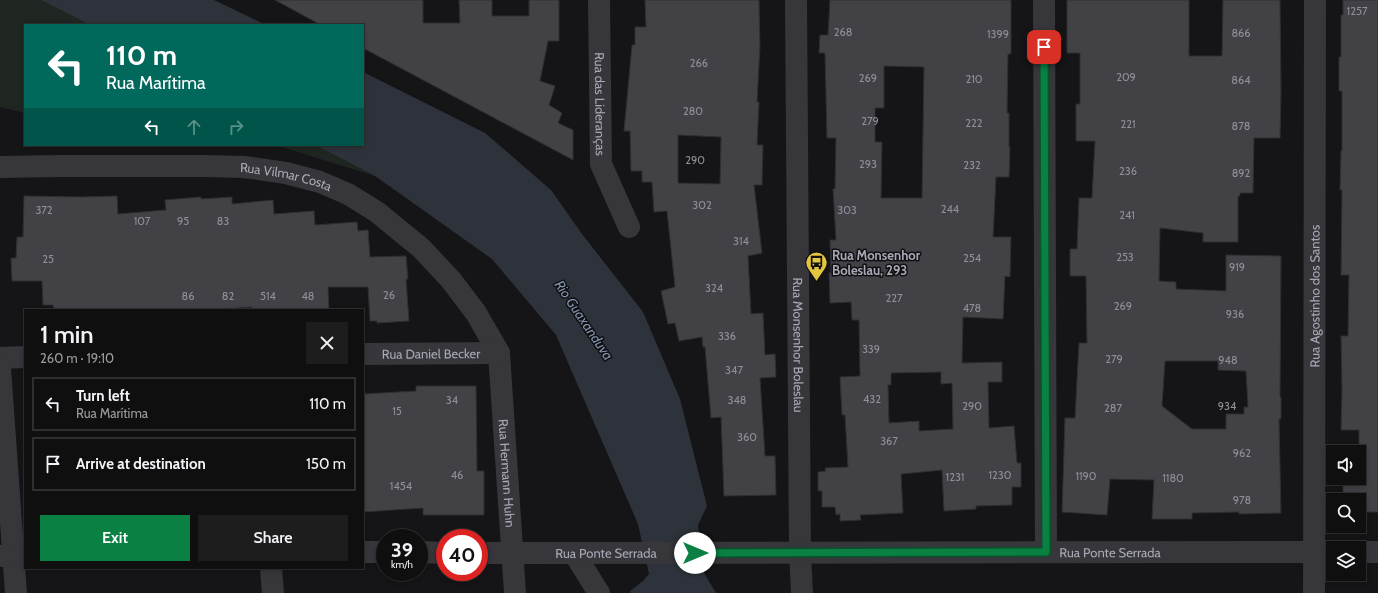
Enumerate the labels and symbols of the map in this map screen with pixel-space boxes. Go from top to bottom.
house number: 1257 [1347,4,1368,18]
house number: 268 [834,25,852,39]
house number: 866 [1231,26,1251,40]
house number: 1399 [987,27,1009,41]
pin [1027,30,1061,64]
street label: Rua das Lideranças [592,52,609,157]
house number: 266 [690,56,708,70]
house number: 209 [1116,70,1136,84]
house number: 269 [859,71,877,85]
house number: 210 [965,72,983,86]
house number: 864 [1231,73,1251,87]
house number: 280 [683,104,703,118]
house number: 279 [861,114,879,128]
house number: 222 [965,116,983,130]
house number: 221 [1120,117,1136,131]
house number: 878 [1232,119,1250,133]
house number: 290 [685,153,705,167]
house number: 293 [859,157,877,171]
house number: 232 [963,158,981,172]
street label: Rua Vilmar Costa [240,159,335,194]
house number: 236 [1119,164,1137,178]
house number: 892 [1232,166,1251,180]
house number: 302 [692,198,712,212]
house number: 244 [941,202,960,216]
house number: 372 [35,203,53,217]
house number: 303 [837,203,857,217]
house number: 241 [1119,208,1135,222]
house number: 107 [134,214,151,228]
house number: 95 [177,214,189,228]
house number: 83 [217,214,229,228]
street label: Rua Agostinho dos Santos [1306,224,1323,367]
house number: 314 [733,234,750,248]
place label: Rua Monsenhor Boleslau, 293 [832,247,921,278]
bus stop icon: Rua Monsenhor Boleslau, 293 [803,249,829,282]
house number: 253 [1116,250,1134,264]
house number: 254 [963,251,982,265]
house number: 25 [42,252,54,266]
house number: 919 [1229,260,1245,274]
water label: Rio Guaxanduva [551,277,617,363]
street label: Rua Monsenhor Boleslau [790,277,807,413]
house number: 324 [705,281,724,295]
house number: 26 [383,288,395,302]
house number: 86 [182,289,194,303]
house number: 82 [222,289,234,303]
house number: 514 [260,289,277,303]
house number: 48 [301,289,315,303]
house number: 227 [885,291,903,305]
house number: 269 [1114,299,1132,313]
house number: 478 [963,301,981,315]
house number: 936 [1226,307,1244,321]
house number: 336 [718,329,736,343]
house number: 339 [862,342,880,356]
street label: Rua Daniel Becker [382,345,481,362]
house number: 279 [1105,352,1123,366]
house number: 948 [1218,353,1238,367]
house number: 347 [725,363,743,377]
house number: 432 [863,392,881,406]
house number: 34 [446,393,459,407]
house number: 348 [728,393,746,407]
house number: 290 [962,399,982,413]
house number: 934 [1218,399,1237,413]
house number: 287 [1104,401,1122,415]
house number: 15 [392,404,402,418]
street label: Rua Hermann Huhn [495,418,519,528]
house number: 360 [737,430,757,444]
house number: 367 [880,434,898,448]
house number: 962 [1233,446,1251,460]
house number: 46 [451,468,463,482]
house number: 1230 [989,468,1012,482]
house number: 1190 [1075,469,1097,483]
house number: 1231 [946,470,964,484]
house number: 1180 [1162,471,1184,485]
house number: 1454 [390,479,413,493]
house number: 978 [1233,493,1251,507]
speed limit sign: 40 [436,529,488,581]
position arrow [674,532,716,574]
street label: Rua Ponte Serrada [1059,544,1161,560]
street label: Rua Ponte Serrada [555,545,657,561]

